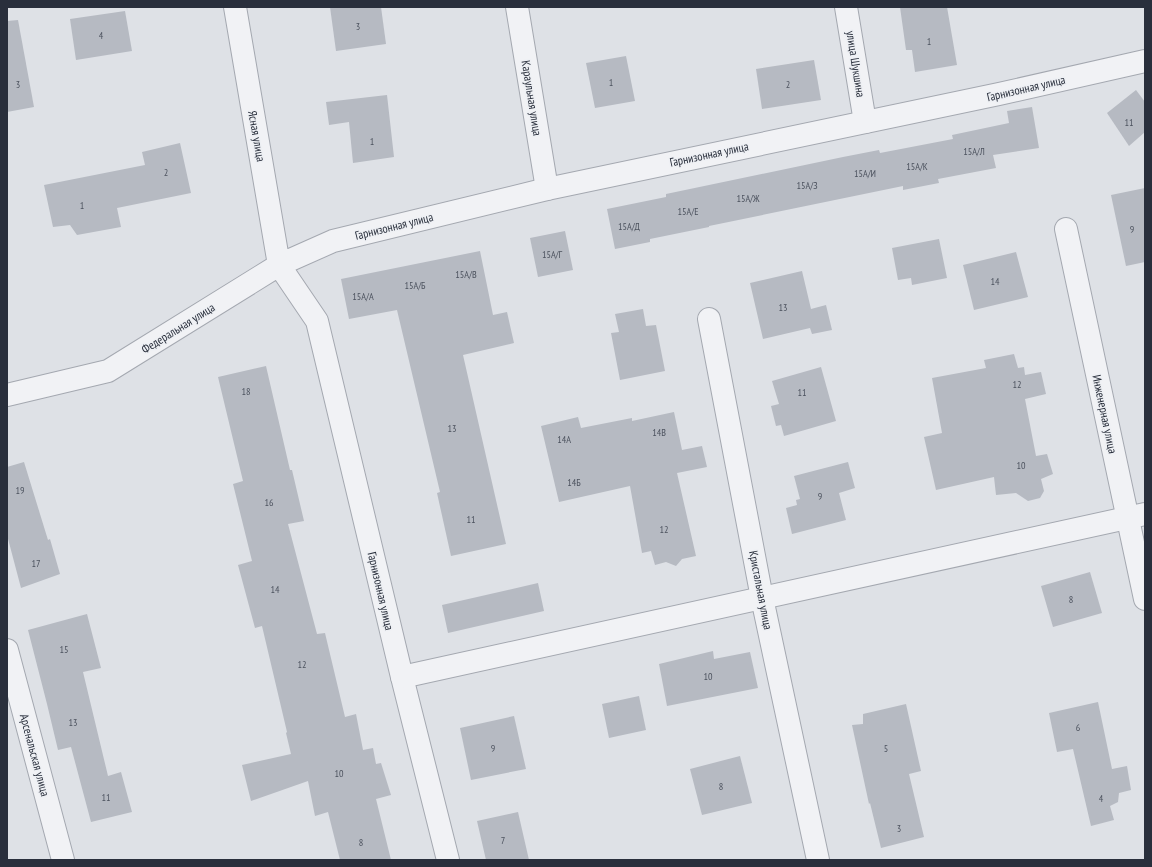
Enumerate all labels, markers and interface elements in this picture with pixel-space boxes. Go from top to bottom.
house number: 3 [356,20,360,33]
house number: 4 [99,29,104,42]
street label: улица Шукшина [843,30,869,99]
house number: 1 [927,35,931,48]
street label: Караульная улица [519,59,545,137]
street label: Гарнизонная улица [985,72,1067,104]
house number: 1 [609,76,613,89]
house number: 3 [16,78,20,91]
house number: 2 [786,78,790,91]
street label: Ясная улица [245,109,269,163]
house number: 11 [1125,116,1134,129]
house number: 1 [370,135,374,148]
street label: Гарнизонная улица [668,138,750,170]
house number: 15А/Л [963,145,985,158]
house number: 15А/К [906,160,928,173]
house number: 2 [164,166,168,179]
house number: 15А/И [854,167,876,180]
house number: 15А/З [796,179,818,192]
house number: 15А/Ж [736,192,760,205]
house number: 1 [80,199,84,212]
house number: 15А/Е [678,205,698,218]
street label: Гарнизонная улица [353,209,435,243]
house number: 15А/Д [618,220,641,233]
house number: 9 [1130,223,1134,236]
house number: 15А/Г [542,248,563,261]
house number: 15А/В [455,268,477,281]
house number: 14 [991,275,1000,288]
house number: 15А/Б [404,279,426,292]
house number: 15А/А [352,290,374,303]
street label: Федеральная улица [139,299,218,357]
house number: 13 [779,301,788,314]
street label: Инженерная улица [1089,373,1121,455]
house number: 12 [1013,378,1022,391]
house number: 18 [242,385,251,398]
house number: 11 [798,386,807,399]
house number: 13 [448,422,457,435]
house number: 14В [652,426,666,439]
house number: 14А [557,433,571,446]
house number: 10 [1017,459,1026,472]
house number: 14Б [567,476,581,489]
house number: 19 [16,484,25,497]
house number: 9 [818,490,822,503]
house number: 16 [265,496,274,509]
house number: 11 [467,513,476,526]
house number: 12 [660,523,669,536]
street label: Кристальная улица [746,549,776,631]
street label: Гарнизонная улица [365,550,397,632]
house number: 17 [32,557,41,570]
house number: 14 [271,583,280,596]
house number: 8 [1069,593,1073,606]
house number: 15 [60,643,69,656]
house number: 12 [298,658,307,671]
house number: 10 [704,670,713,683]
street label: Арсенальская улица [17,712,53,798]
house number: 13 [69,716,78,729]
house number: 6 [1076,721,1081,734]
house number: 9 [491,742,495,755]
house number: 5 [884,742,888,755]
house number: 10 [335,767,344,780]
house number: 8 [719,780,723,793]
house number: 11 [102,791,111,804]
house number: 4 [1099,792,1104,805]
house number: 3 [897,822,901,835]
house number: 7 [501,834,505,847]
house number: 8 [359,836,363,849]

